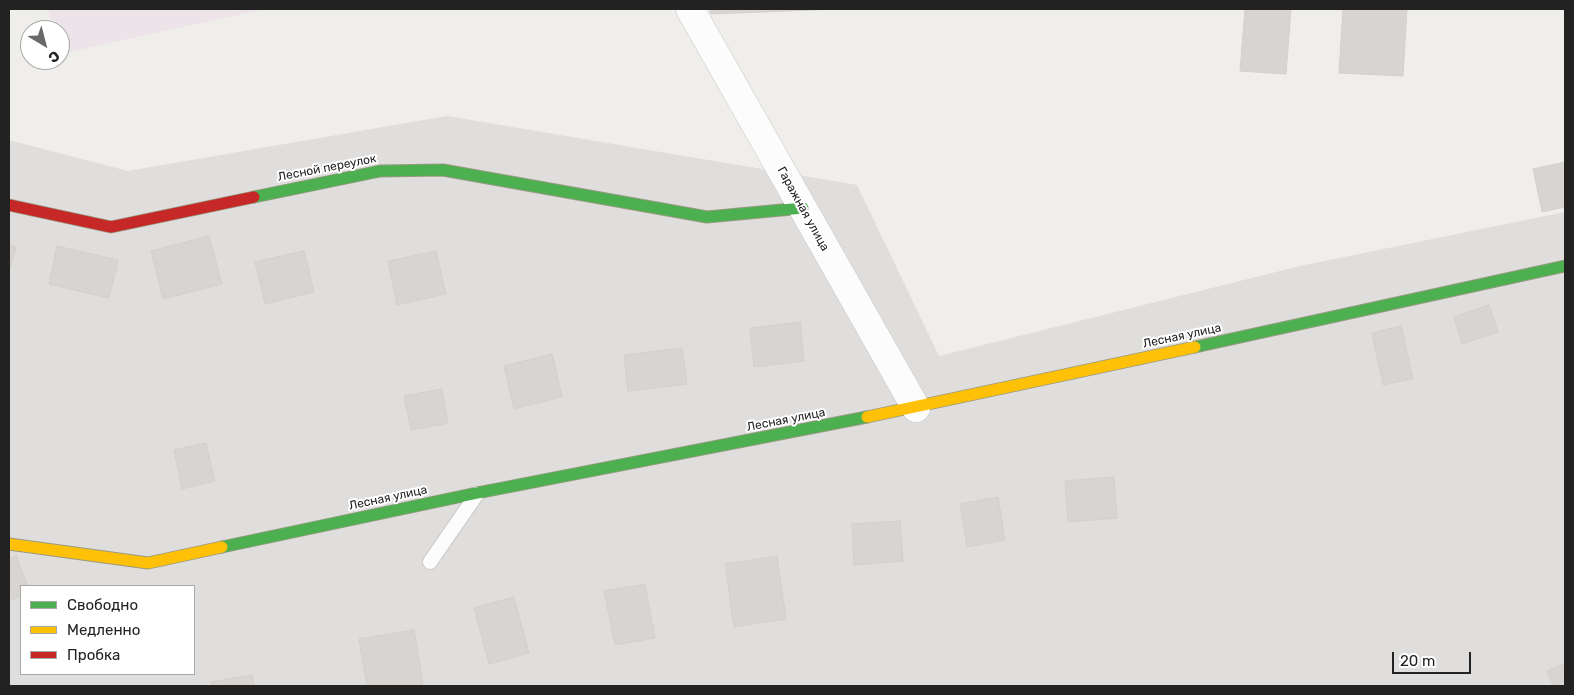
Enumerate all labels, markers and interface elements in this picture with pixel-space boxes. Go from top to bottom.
north arrow [20,20,70,70]
text: С [45,47,63,66]
street label: Лесной переулок [276,151,378,185]
street label: Гаражная улица [774,164,832,254]
street label: Лесная улица [1142,321,1222,351]
street label: Лесная улица [745,405,827,435]
street label: Лесная улица [348,483,428,513]
legend [20,585,195,675]
text: Свободно [67,596,138,614]
text: Медленно [67,621,140,639]
scale bar [1394,642,1473,674]
text: Пробка [67,646,120,664]
text: 20 m [1400,652,1435,670]

